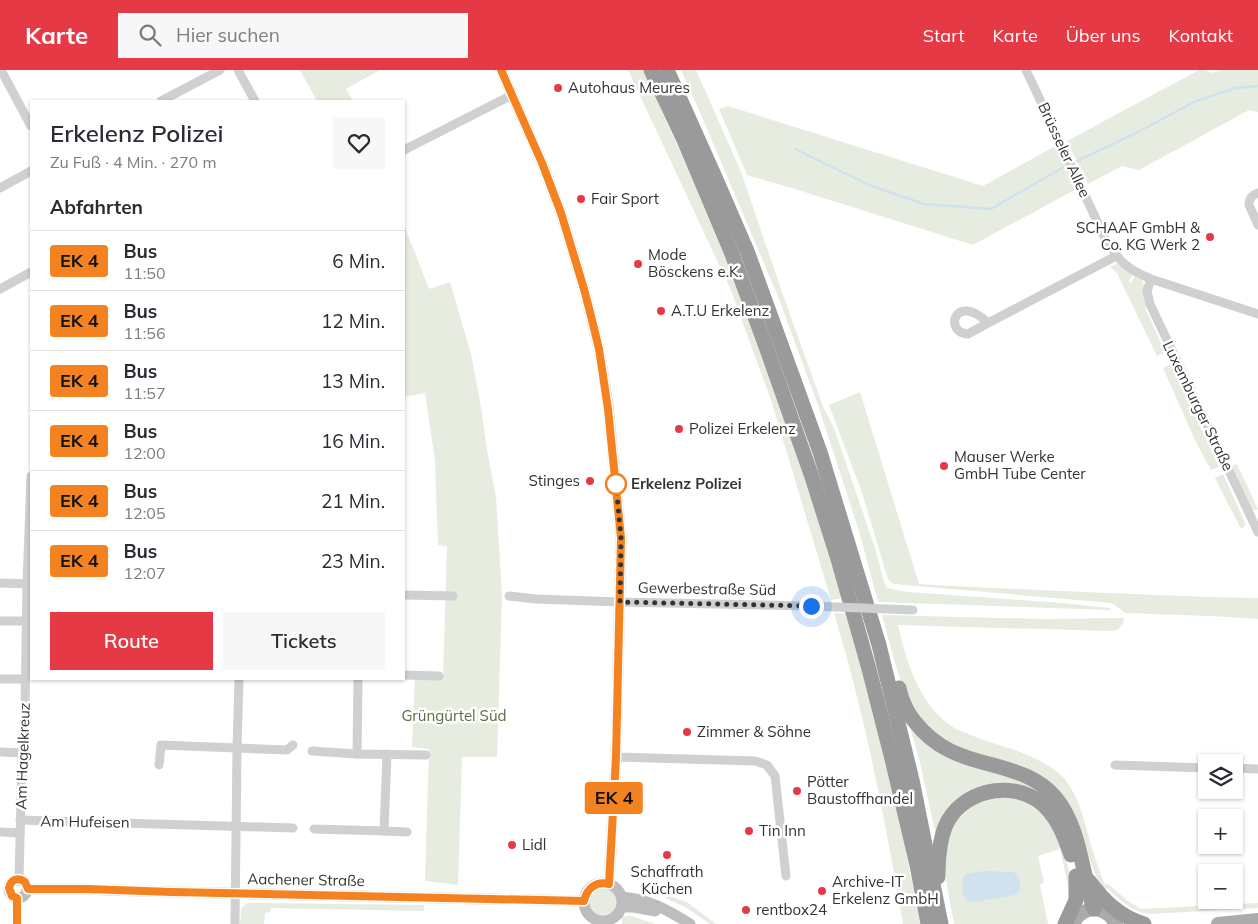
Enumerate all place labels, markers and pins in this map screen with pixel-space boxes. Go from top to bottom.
place label: Autohaus Meures [568,78,690,97]
marker: Autohaus Meures [552,82,564,94]
place label: Fair Sport [591,189,659,208]
marker: Fair Sport [575,193,587,205]
place label: SCHAAF GmbH & Co. KG Werk 2 [1076,218,1201,254]
marker: SCHAAF GmbH & Co. KG Werk 2 [1204,231,1216,243]
place label: Mode Bösckens e.K. [648,245,742,281]
marker: Mode Bösckens e.K. [632,258,644,270]
place label: A.T.U Erkelenz [671,301,769,320]
marker: A.T.U Erkelenz [655,305,667,317]
place label: Polizei Erkelenz [689,419,796,438]
marker: Polizei Erkelenz [673,423,685,435]
place label: Mauser Werke GmbH Tube Center [954,447,1086,483]
marker: Mauser Werke GmbH Tube Center [938,460,950,472]
place label: Stinges [528,471,580,490]
marker: Erkelenz Polizei [605,473,627,495]
place label: Erkelenz Polizei [631,474,742,493]
marker: Stinges [584,475,596,487]
place label: Zimmer & Söhne [697,722,811,741]
marker: Zimmer & Söhne [681,726,693,738]
place label: Pötter Baustoffhandel [807,772,913,808]
marker: Pötter Baustoffhandel [791,785,803,797]
place label: Tin Inn [759,821,806,840]
marker: Tin Inn [743,825,755,837]
place label: Lidl [522,835,546,854]
marker: Lidl [506,839,518,851]
marker: Schaffrath Küchen [661,849,673,861]
place label: Schaffrath Küchen [631,862,703,898]
place label: Archive-IT Erkelenz GmbH [832,872,939,908]
marker: Archive-IT Erkelenz GmbH [816,885,828,897]
place label: rentbox24 [756,900,827,919]
marker: rentbox24 [740,904,752,916]

